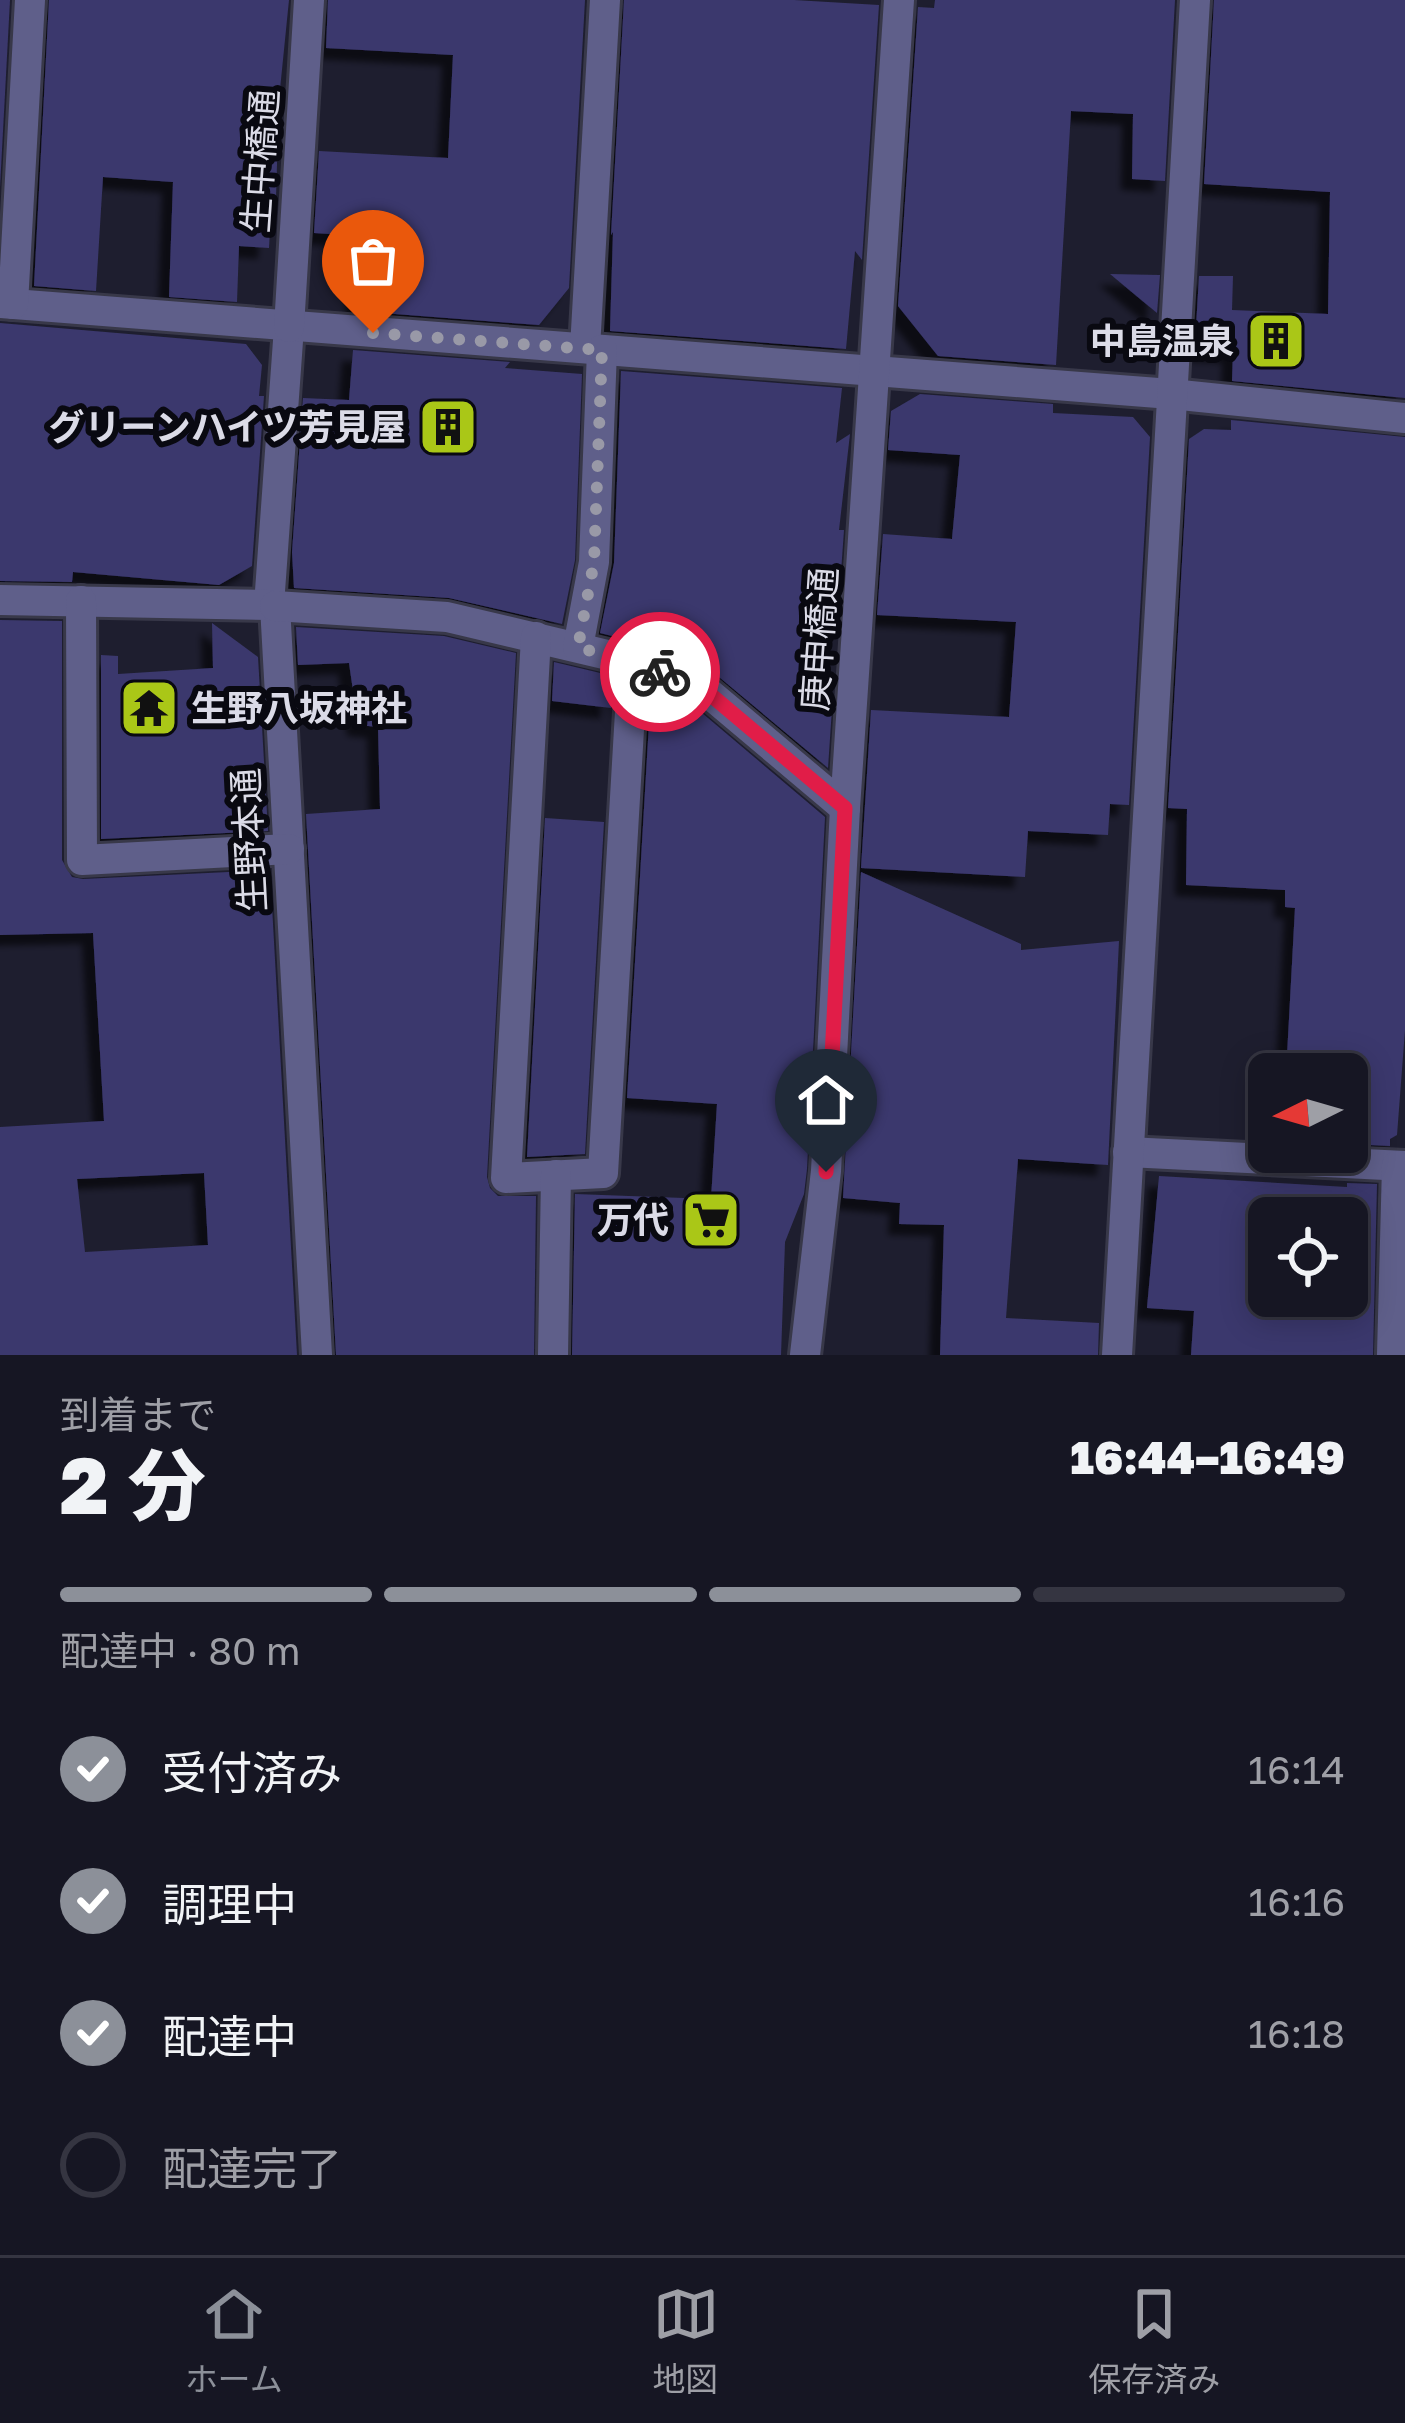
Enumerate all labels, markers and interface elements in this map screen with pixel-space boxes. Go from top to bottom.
street label: 生中橋通 [233,88,286,234]
pin [322,210,424,333]
icon: bag [340,228,406,294]
building icon: 中島温泉 [1245,310,1307,372]
place label: 中島温泉 [1090,319,1234,362]
building icon: グリーンハイツ芳見屋 [417,396,479,458]
place label: グリーンハイツ芳見屋 [49,405,406,448]
street label: 庚申橋通 [792,566,845,712]
courier [600,612,720,732]
icon: bike [627,639,693,705]
temple icon: 生野八坂神社 [118,677,180,739]
place label: 生野八坂神社 [191,686,407,729]
street label: 生野本通 [223,767,274,913]
pin [775,1049,877,1172]
north arrow [1248,1053,1368,1173]
map controls [1248,1053,1368,1317]
icon: home [793,1067,859,1133]
supermarket icon: 万代 [680,1189,742,1251]
button: locate [1248,1197,1368,1317]
place label: 万代 [597,1198,669,1241]
text: 到着まで [60,1391,216,1438]
text: 16:44–16:49 [1070,1430,1345,1484]
text: 2 分 [60,1438,206,1531]
text: 配達中 · 80 m [60,1627,300,1674]
icon: check [60,1736,126,1802]
text: 受付済み [162,1745,342,1799]
text: 16:14 [1248,1746,1345,1793]
icon: check [60,1868,126,1934]
text: 調理中 [162,1877,297,1931]
text: 16:16 [1248,1878,1345,1925]
icon: check [60,2000,126,2066]
text: 配達中 [162,2009,297,2063]
text: 16:18 [1248,2010,1345,2057]
text: 配達完了 [162,2141,342,2195]
tab: ホーム [185,2281,283,2401]
tab: 地図 [653,2281,719,2401]
tab: 保存済み [1088,2281,1220,2401]

